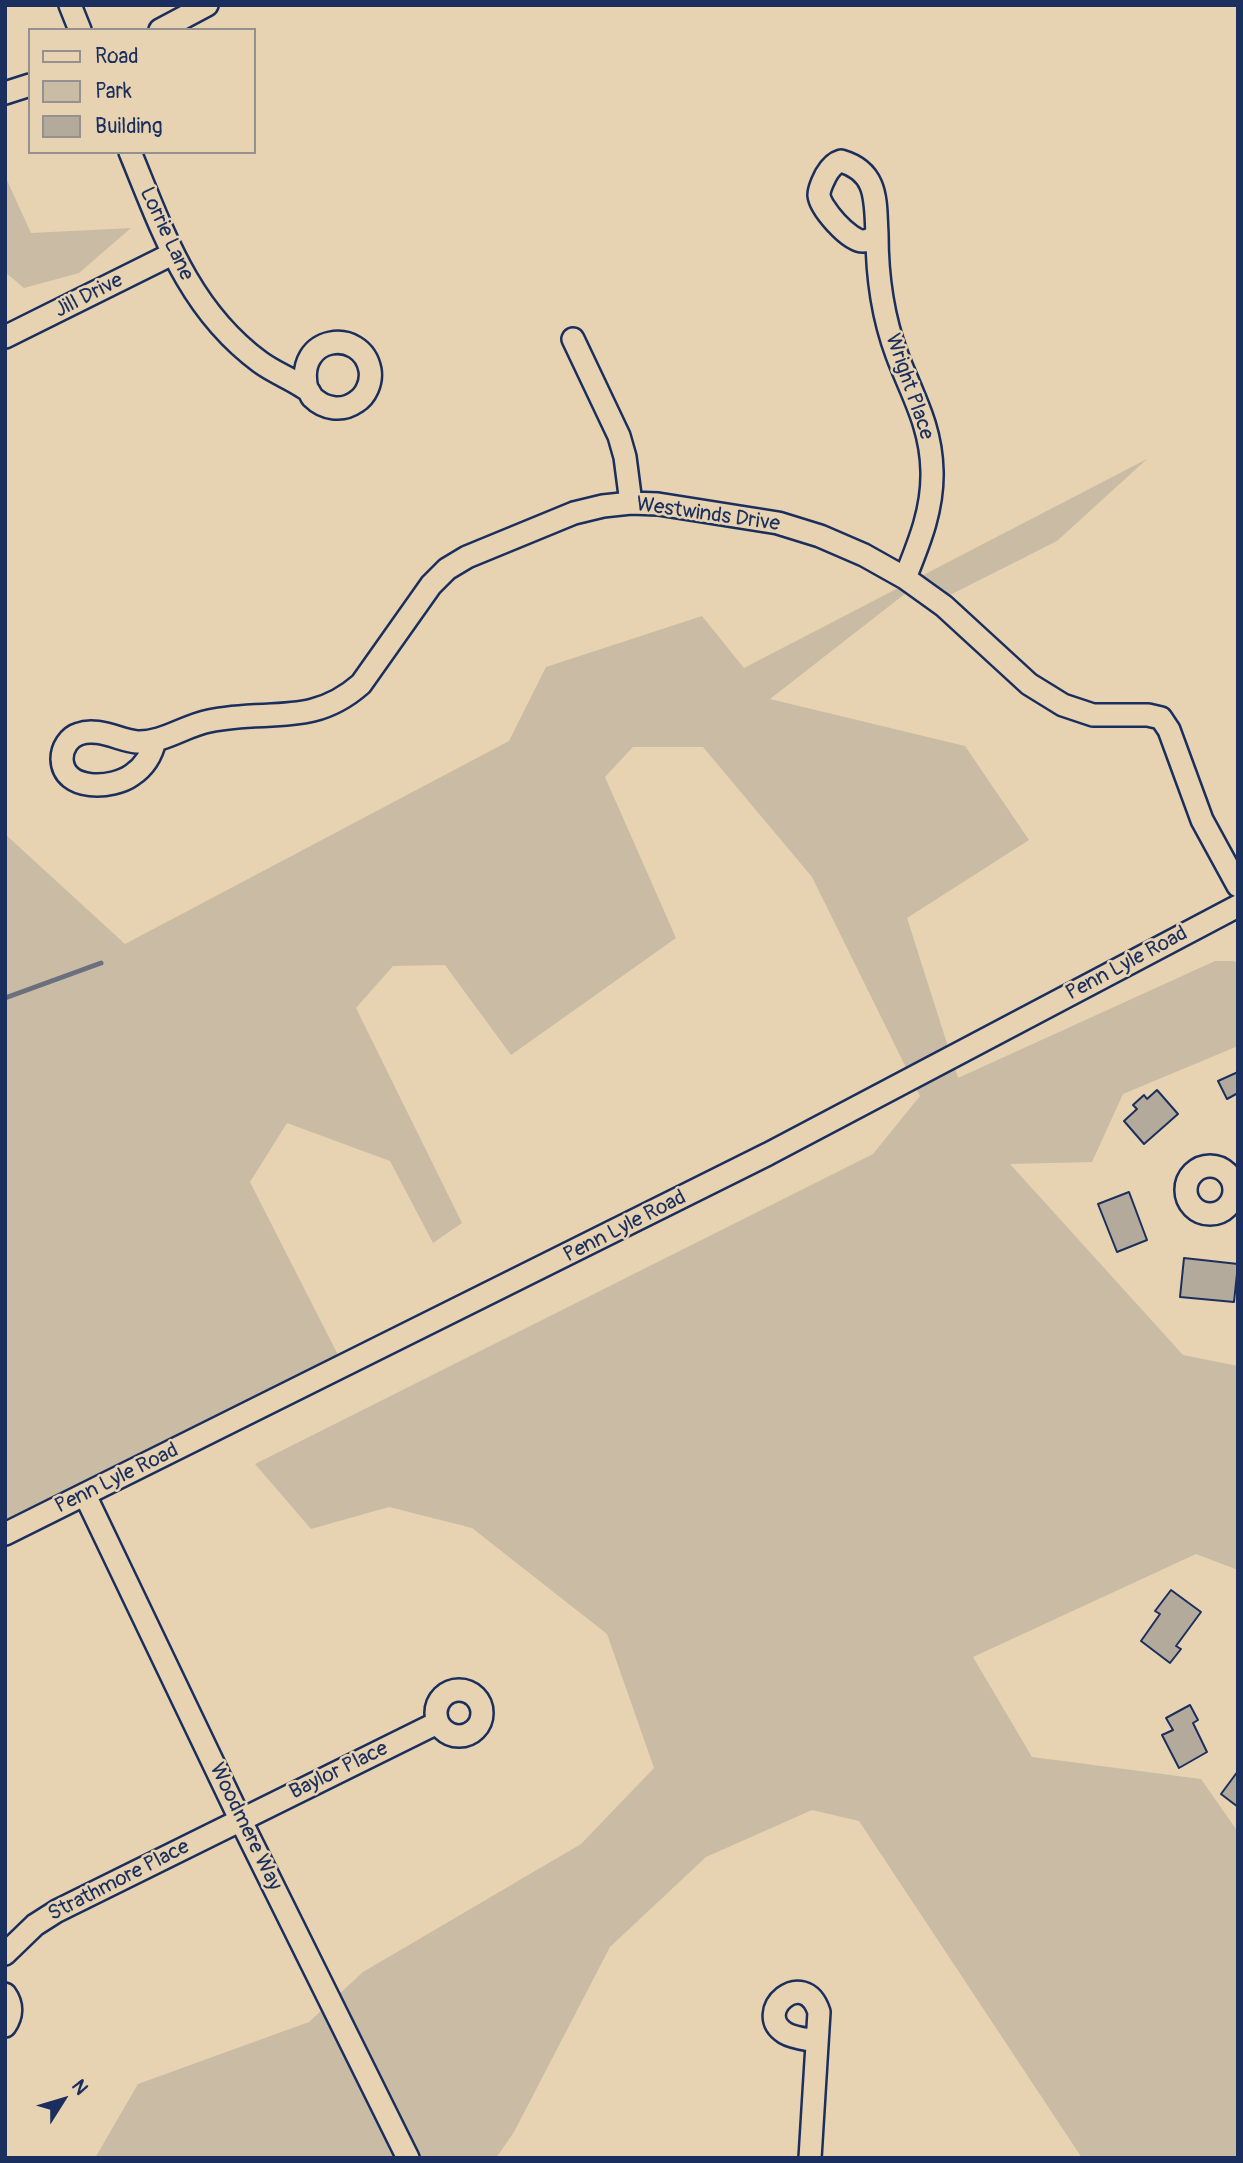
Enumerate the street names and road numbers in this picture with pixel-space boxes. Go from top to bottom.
street label: Lorrie Lane [133,183,199,285]
street label: Jill Drive [51,268,127,324]
street label: Wright Place [879,331,939,443]
street label: Westwinds Drive [635,492,781,538]
street label: Penn Lyle Road [1062,921,1192,1007]
street label: Penn Lyle Road [560,1185,690,1269]
street label: Penn Lyle Road [51,1438,183,1520]
street label: Baylor Place [286,1736,392,1806]
street label: Woodmere Way [203,1759,287,1895]
street label: Strathmore Place [44,1835,194,1927]

